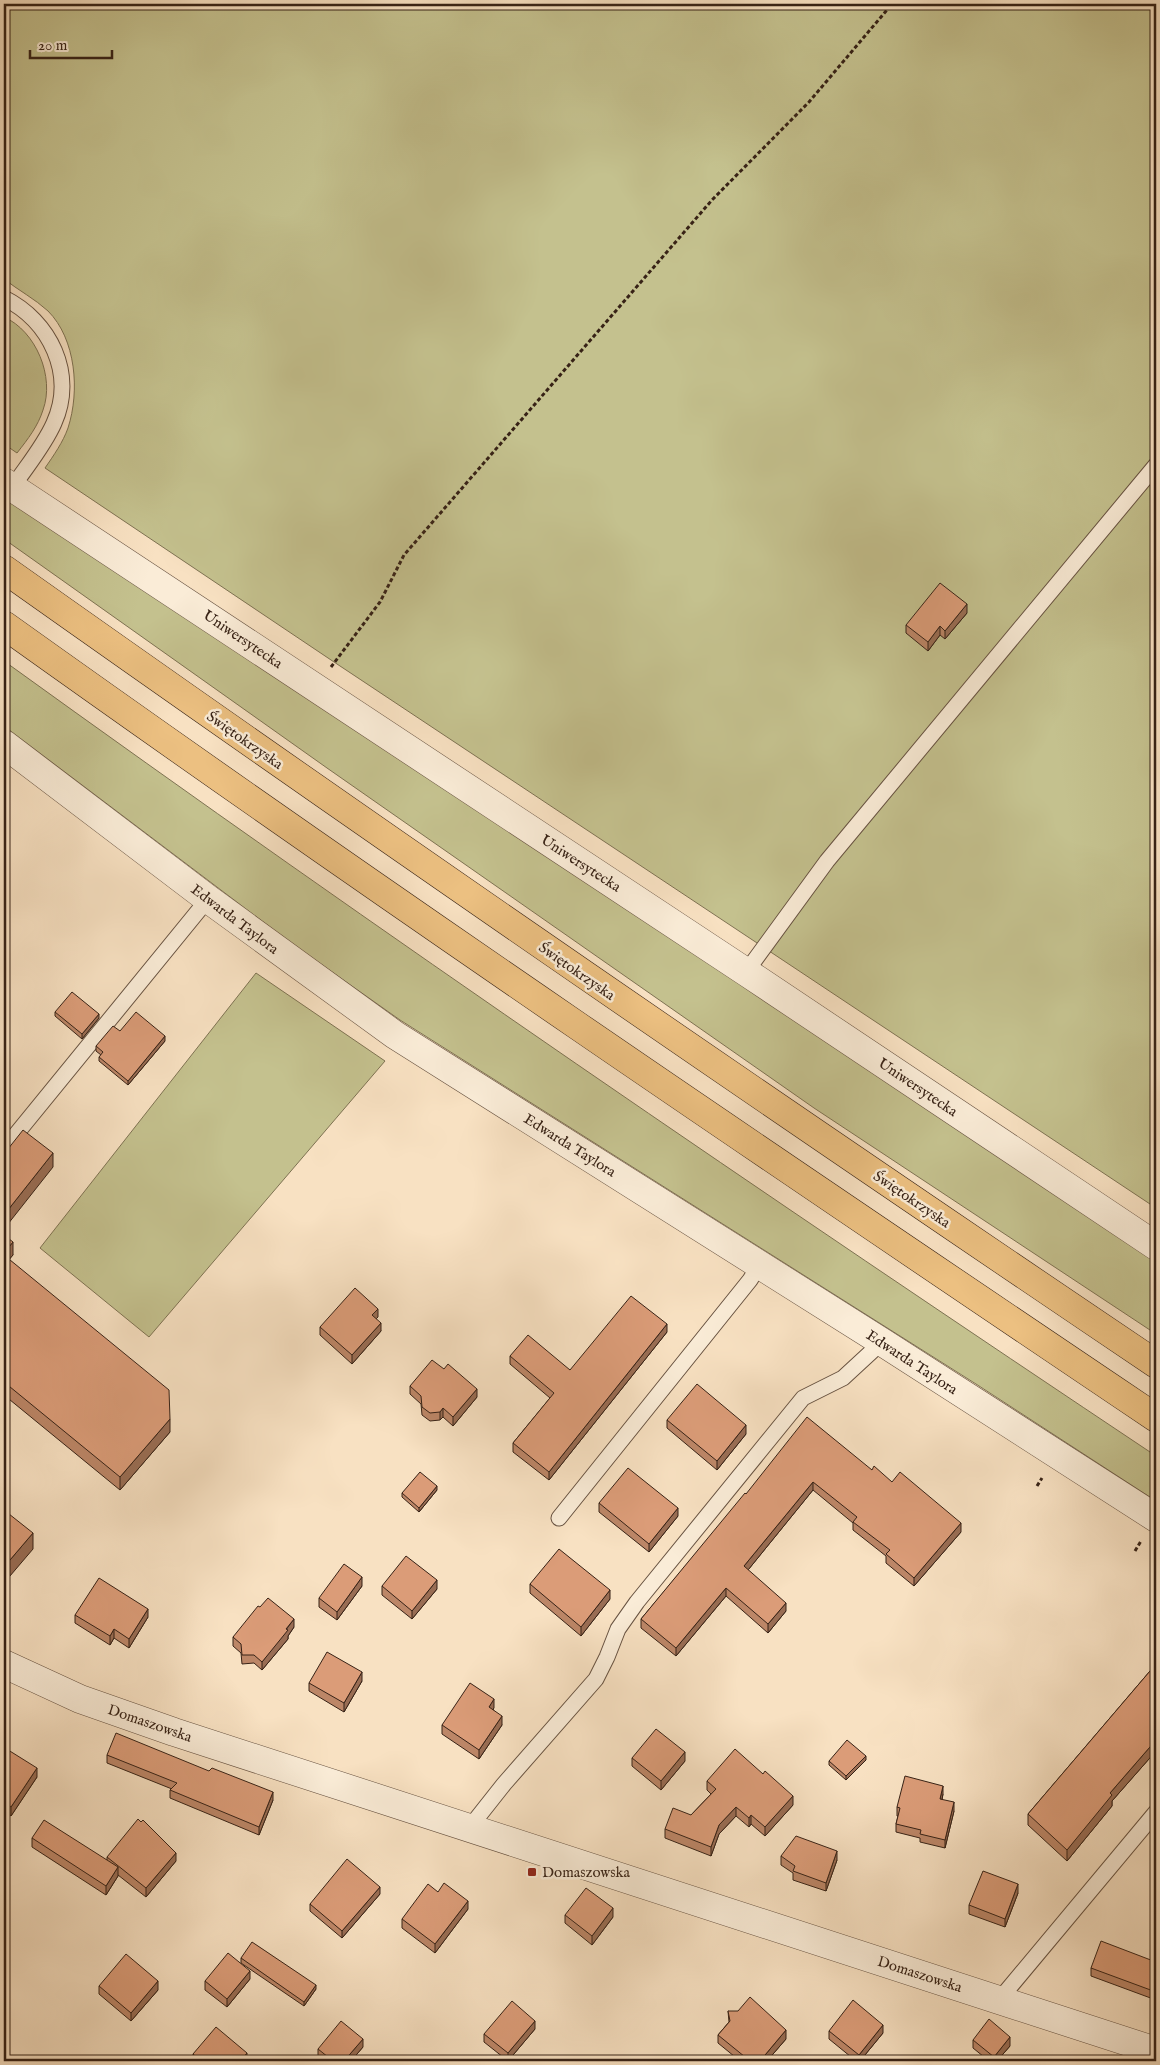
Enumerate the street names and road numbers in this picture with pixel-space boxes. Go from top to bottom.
street label: Uniwersytecka [199,606,287,673]
street label: Świętokrzyska [203,707,287,774]
street label: Uniwersytecka [537,830,625,897]
street label: Edwarda Taylora [187,880,283,959]
street label: Świętokrzyska [535,938,619,1005]
street label: Uniwersytecka [874,1054,962,1121]
street label: Edwarda Taylora [520,1109,620,1182]
street label: Świętokrzyska [870,1167,954,1232]
street label: Edwarda Taylora [862,1326,961,1399]
street label: Domaszowska [105,1700,195,1747]
street label: Domaszowska [875,1952,965,1997]

